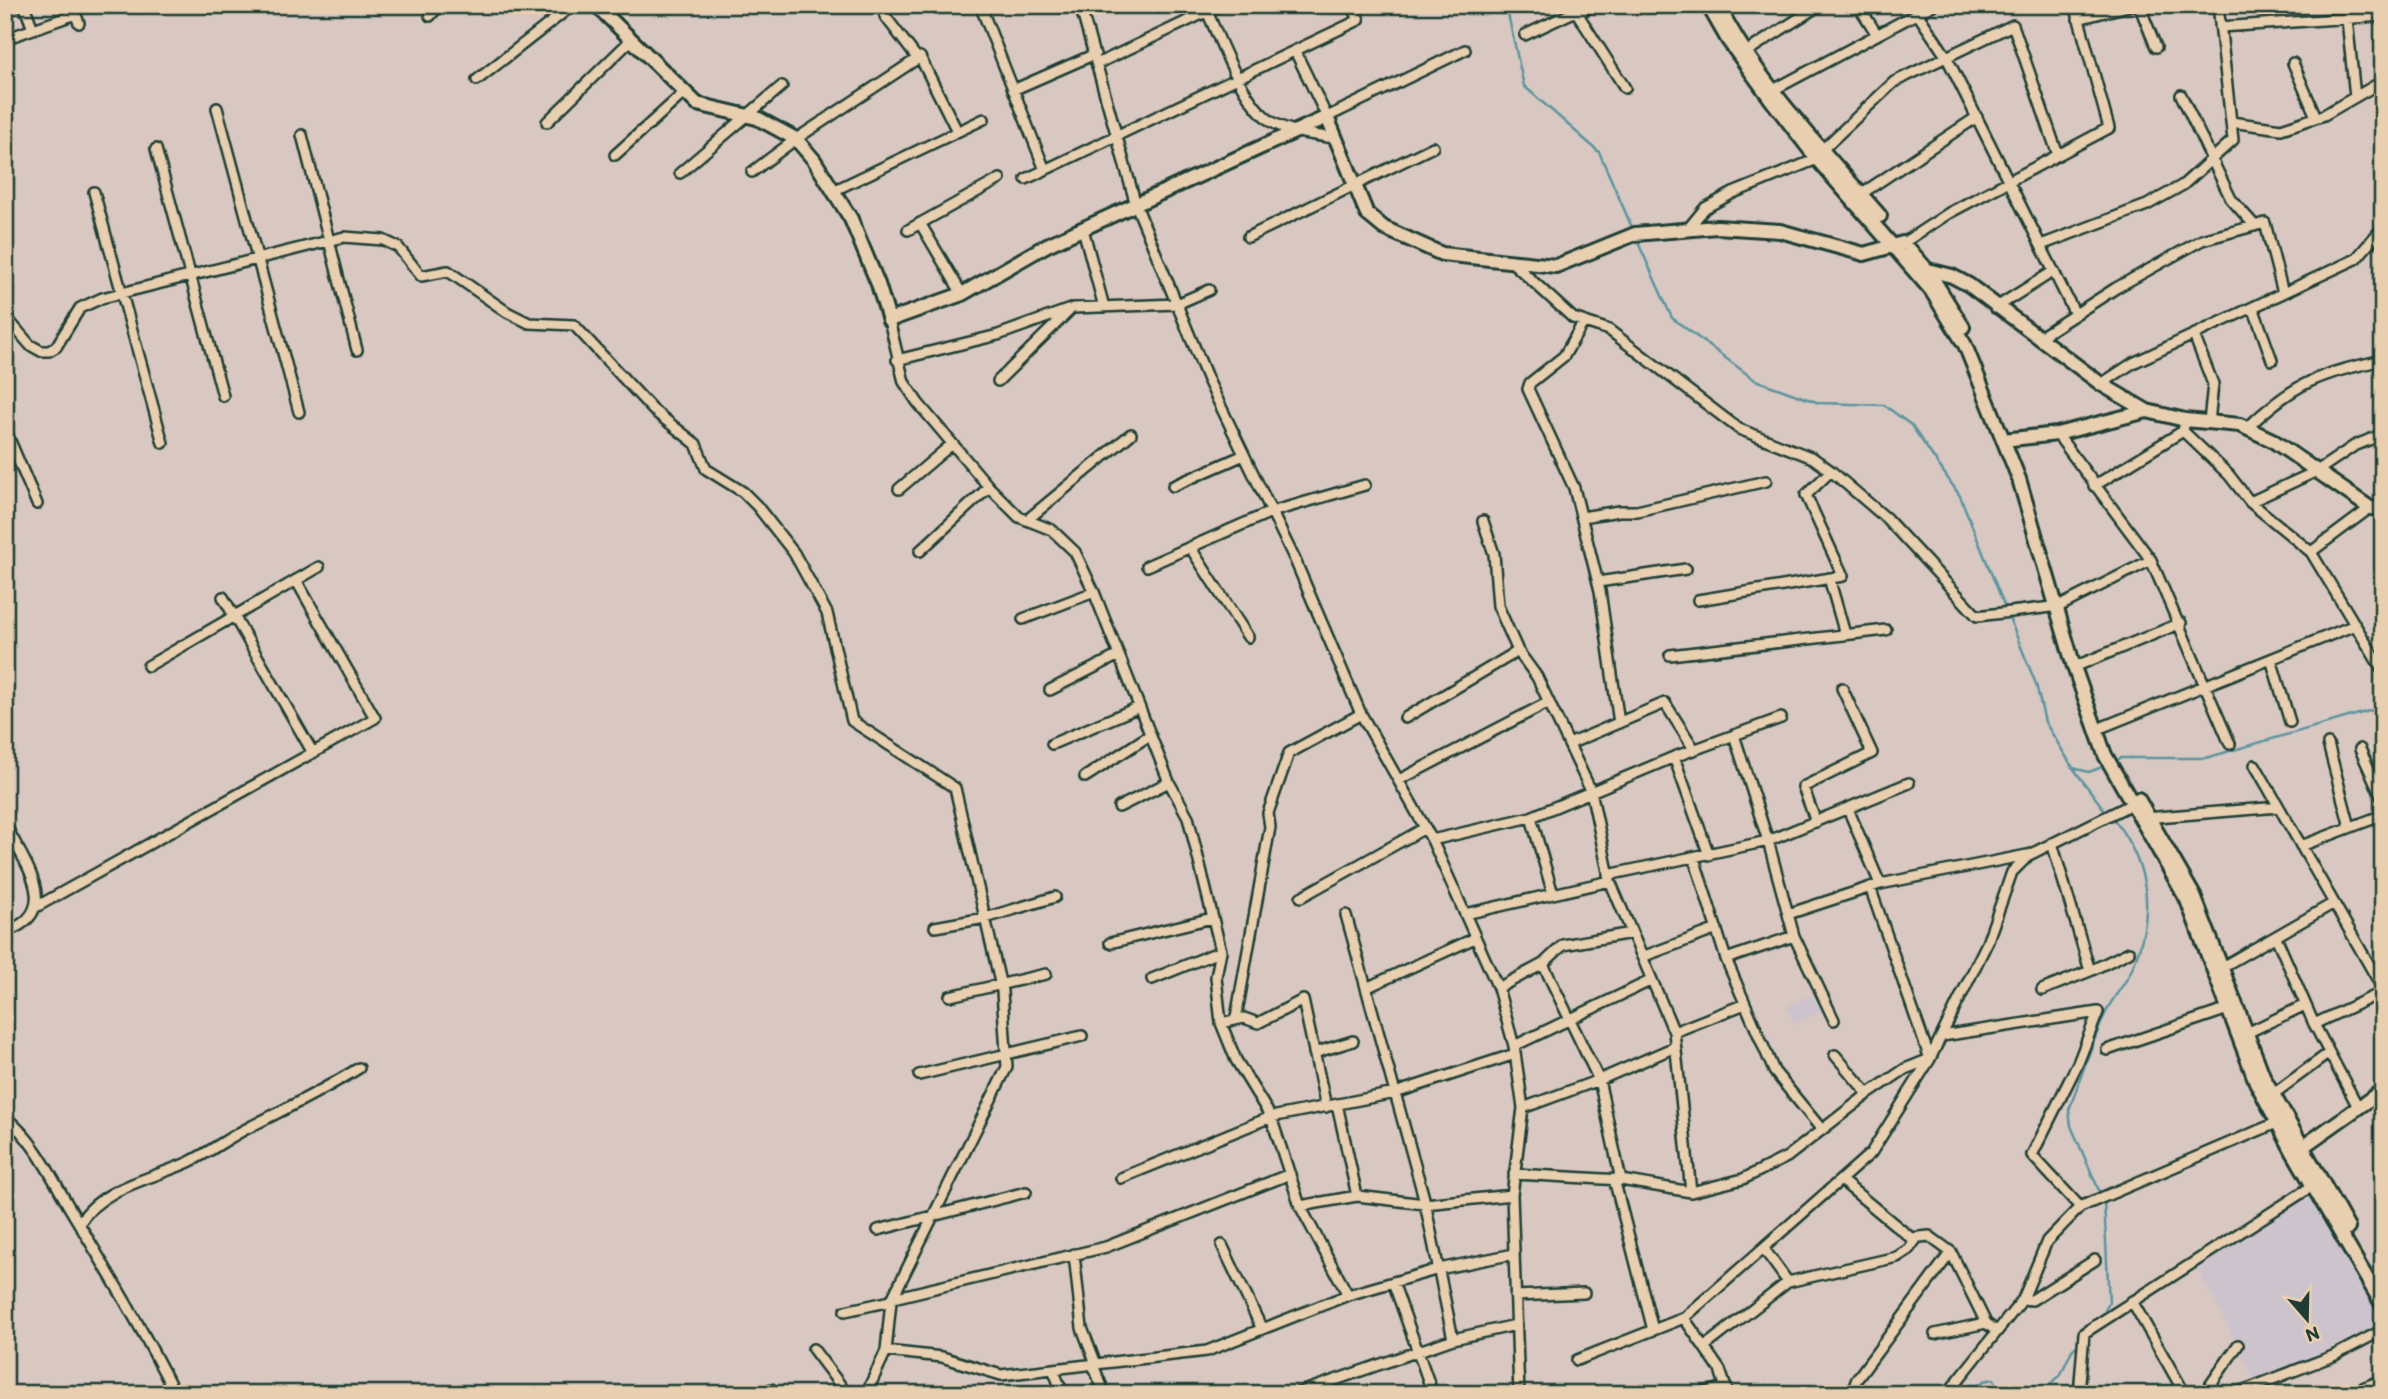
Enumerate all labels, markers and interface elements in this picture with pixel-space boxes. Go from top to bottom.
north arrow [2272,1284,2342,1354]
text: N [2303,1322,2323,1348]

